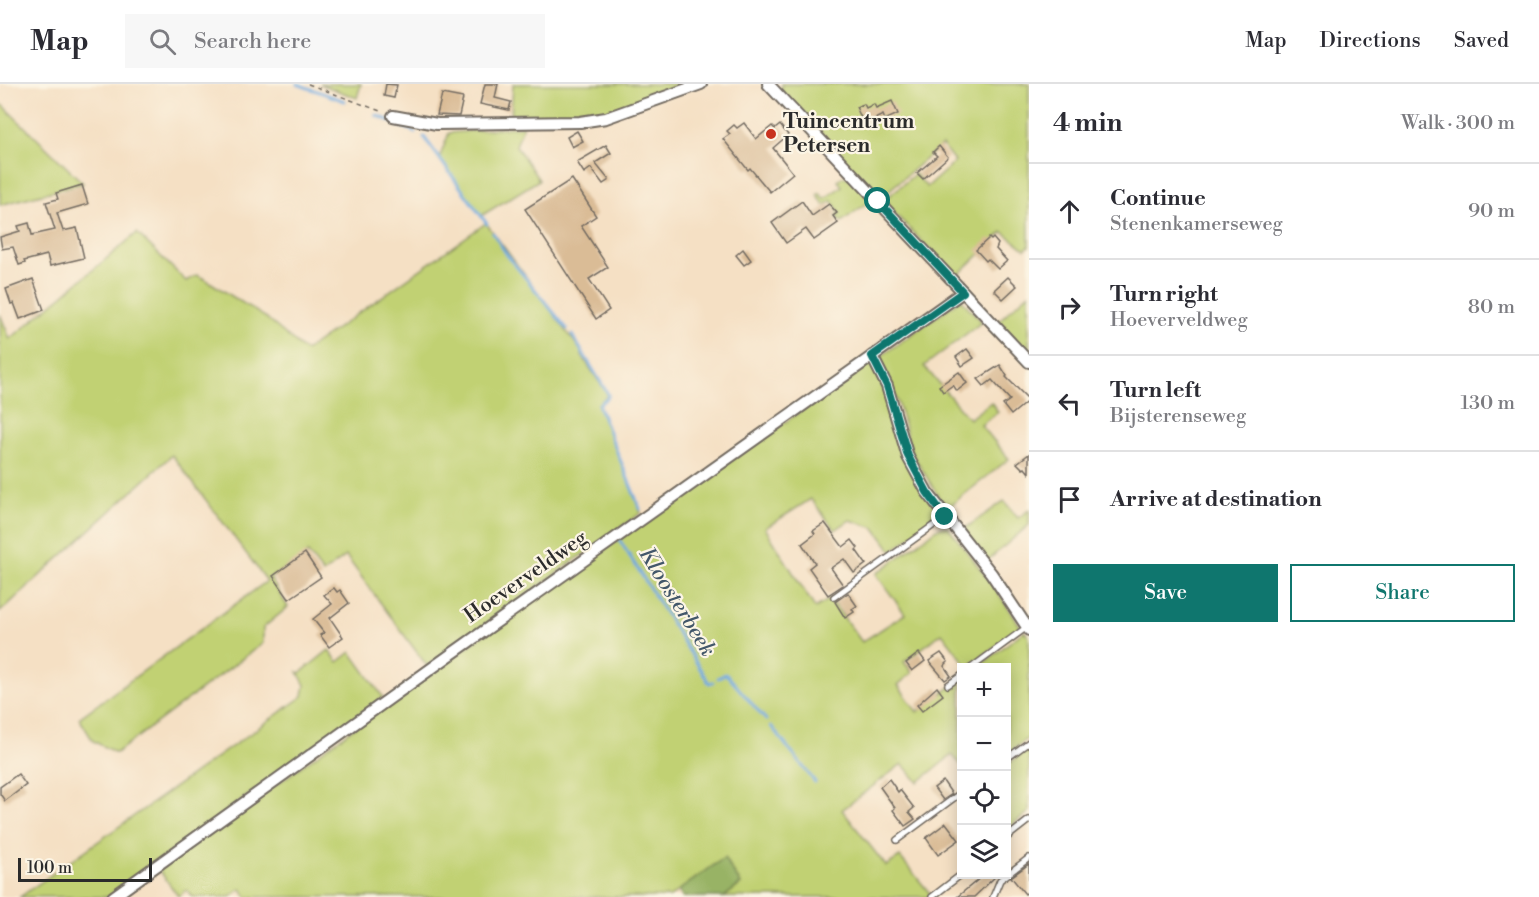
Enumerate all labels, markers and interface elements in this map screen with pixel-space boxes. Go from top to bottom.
search box [125,14,545,68]
text: Map [30,24,89,59]
icon: search [146,25,179,58]
text: Search here [194,28,311,55]
text: Map [1245,28,1287,54]
text: Directions [1320,28,1421,54]
text: Saved [1454,28,1509,54]
text: 4 min [1053,107,1123,139]
place label: Tuincentrum Petersen [783,109,914,159]
text: Walk · 300 m [1401,111,1515,136]
marker: Tuincentrum Petersen [764,127,778,141]
text: Continue [1110,185,1206,212]
route start [864,187,890,213]
icon: ahead [1053,195,1086,228]
text: 90 m [1468,199,1515,224]
text: Stenenkamerseweg [1110,212,1283,237]
text: Turn right [1110,281,1218,308]
icon: right [1053,291,1086,324]
text: 80 m [1468,295,1515,320]
text: Hoeverveldweg [1110,308,1248,333]
text: Turn left [1110,377,1201,404]
icon: left [1053,387,1086,420]
text: 130 m [1460,391,1515,416]
text: Bijsterenseweg [1110,404,1246,429]
icon: arrive [1053,483,1086,516]
text: Arrive at destination [1110,486,1322,513]
route end [931,503,957,529]
street label: Hoeverveldweg [459,525,593,629]
water label: Kloosterbeek [633,542,721,662]
button: Save [1053,564,1278,622]
button: Share [1290,564,1515,622]
map controls [957,663,1011,879]
button: + [957,663,1011,717]
button: − [957,717,1011,771]
button: locate [957,771,1011,825]
button: layers [957,825,1011,879]
scale bar [18,855,152,882]
text: 100 m [27,858,72,878]

